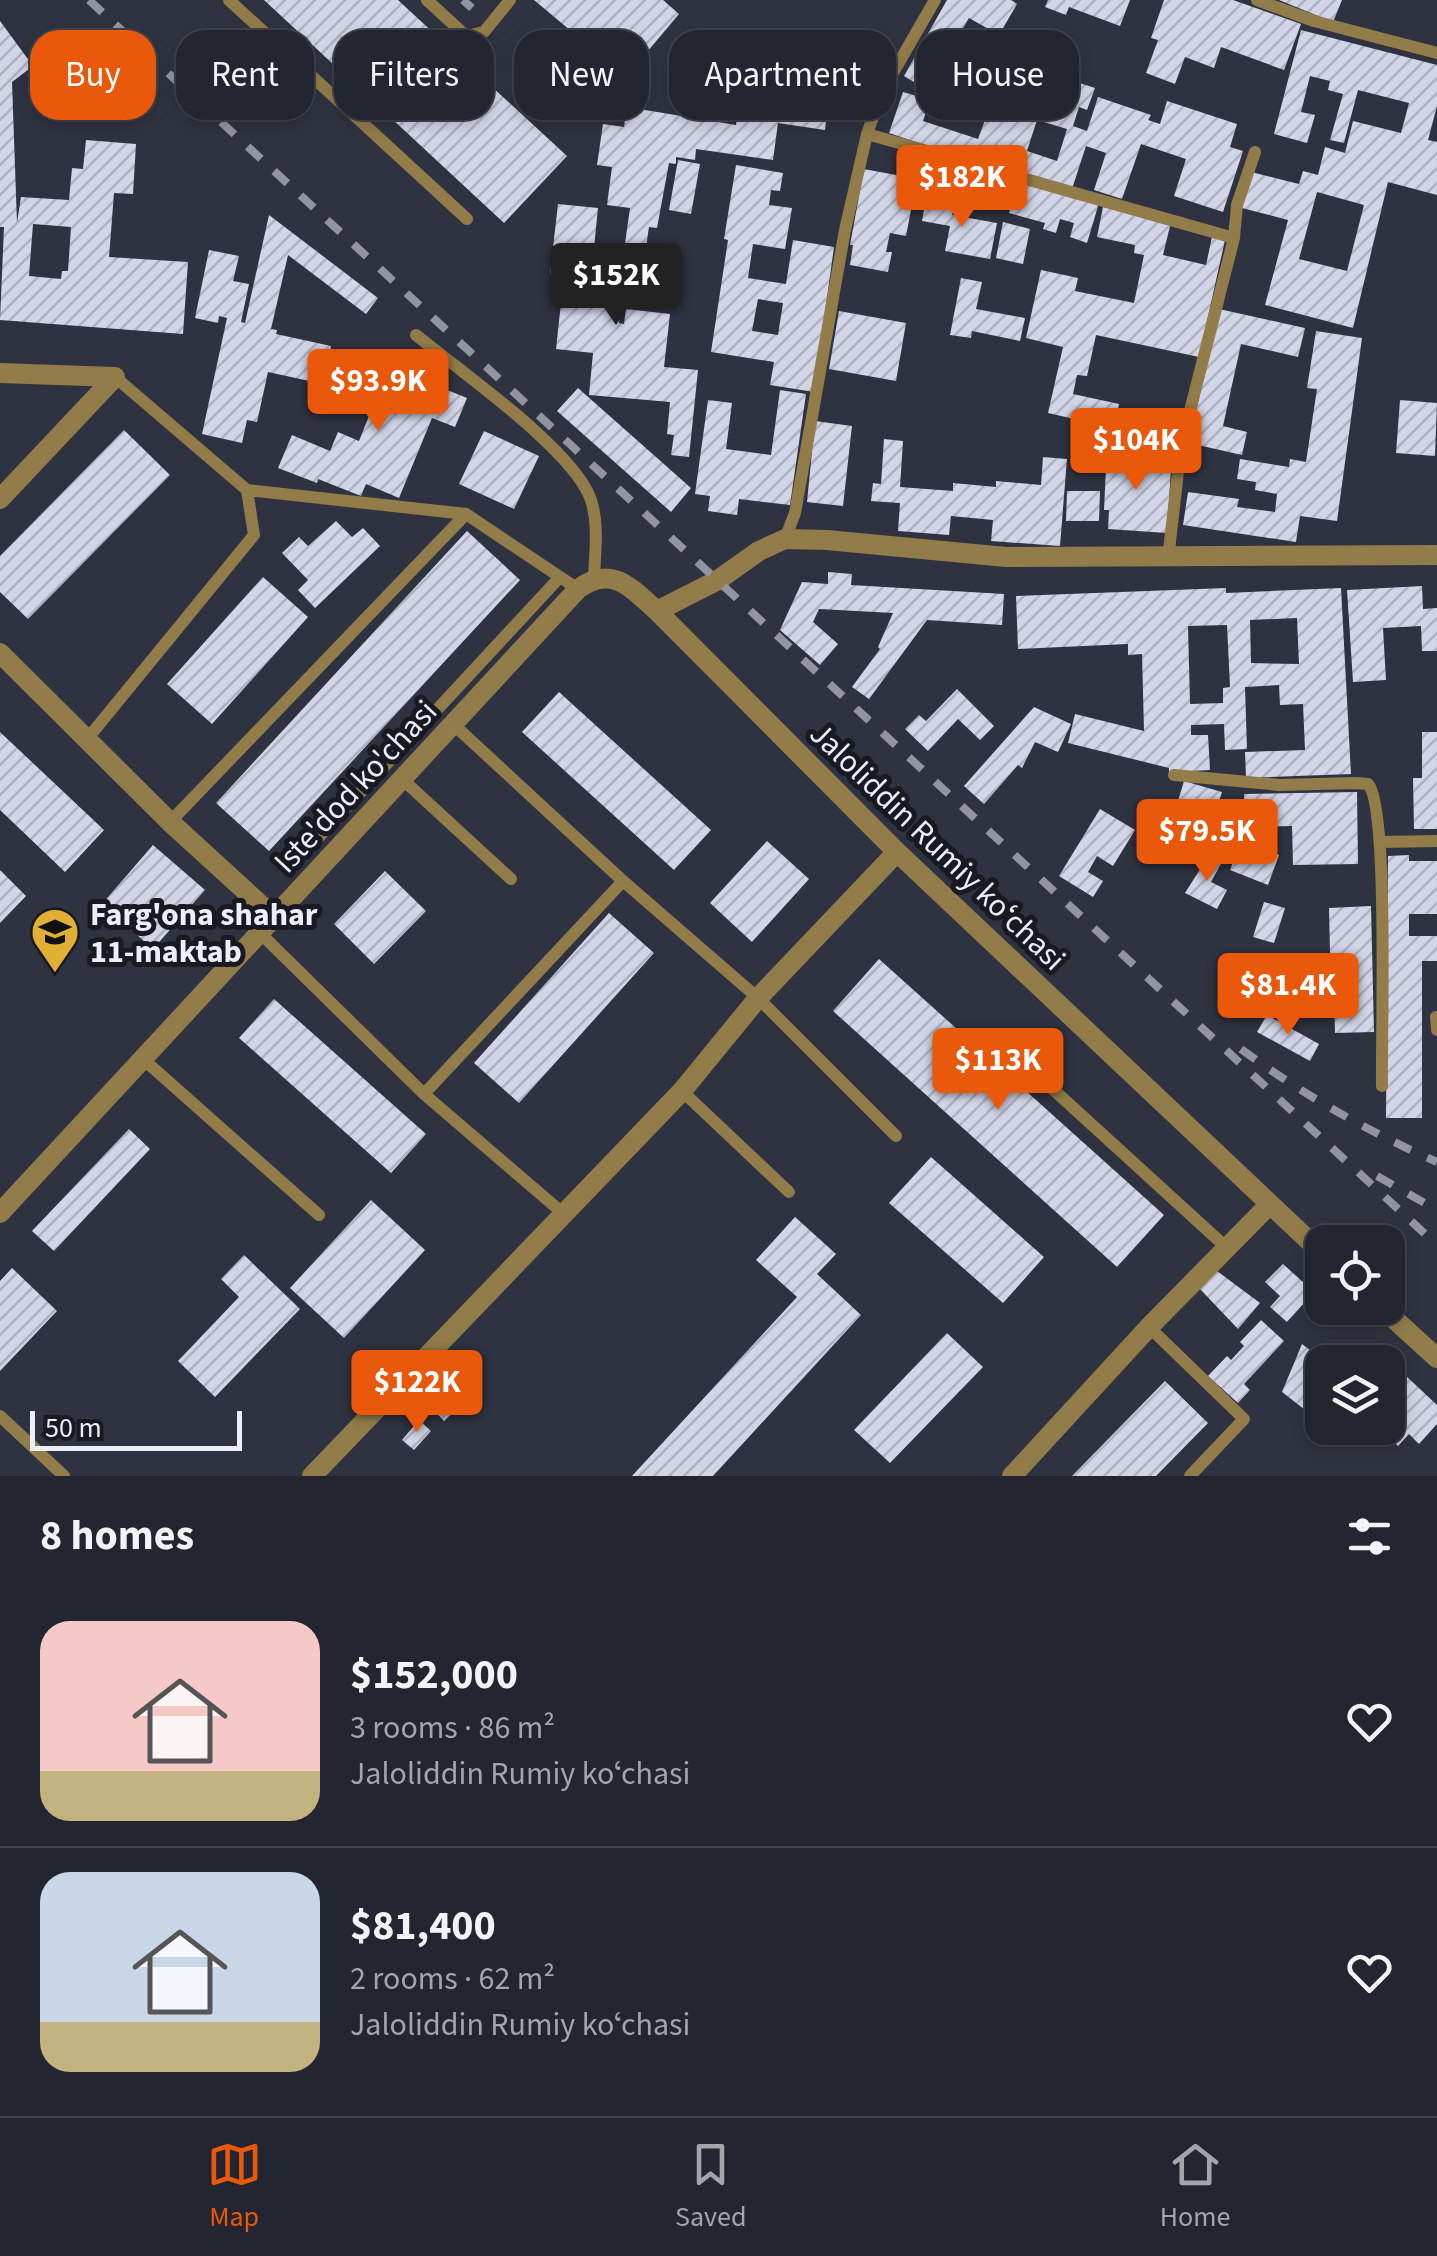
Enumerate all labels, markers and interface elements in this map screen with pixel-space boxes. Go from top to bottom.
chip: Buy [30,30,156,120]
chip: Rent [176,30,314,120]
chip: Filters [334,30,494,120]
chip: New [514,30,649,120]
chip: Apartment [669,30,896,120]
chip: House [916,30,1079,120]
pin: $182K [892,145,1032,230]
text: $182K [918,154,1006,200]
pin: $152K [546,243,686,328]
text: $152K [572,252,660,298]
pin: $93.9K [297,349,459,434]
text: $93.9K [330,358,426,404]
pin: $104K [1066,408,1206,493]
text: $104K [1092,417,1180,463]
street label: Iste'dod ko'chasi [263,690,448,884]
street label: Jaloliddin Rumiy koʻchasi [799,712,1076,981]
pin: $79.5K [1126,799,1288,884]
text: $79.5K [1159,808,1255,854]
place label: Farg'ona shahar 11-maktab [90,892,318,975]
school or university icon: Farg'ona shahar 11-maktab [29,906,81,974]
pin: $81.4K [1207,953,1369,1038]
text: $81.4K [1240,962,1336,1008]
pin: $113K [928,1028,1068,1113]
text: $113K [954,1037,1042,1083]
map controls [1305,1225,1405,1445]
button: locate [1305,1225,1405,1325]
button: layers [1305,1345,1405,1445]
pin: $122K [347,1350,487,1435]
text: $122K [373,1359,461,1405]
scale bar [30,1406,242,1450]
text: 50 m [45,1408,102,1448]
text: 8 homes [40,1506,194,1566]
icon: filters [1342,1509,1397,1564]
text: $152,000 [350,1645,518,1705]
icon: home [120,1661,240,1781]
icon: heart [1342,1694,1397,1749]
text: 3 rooms · 86 m² [350,1705,555,1751]
text: Jaloliddin Rumiy koʻchasi [350,1751,690,1797]
text: $81,400 [350,1896,496,1956]
icon: home [120,1912,240,2032]
icon: heart [1342,1945,1397,2000]
text: 2 rooms · 62 m² [350,1956,555,2002]
text: Jaloliddin Rumiy koʻchasi [350,2002,690,2048]
tab: Map [207,2137,262,2237]
tab: Saved [675,2137,746,2237]
tab: Home [1160,2137,1230,2237]

